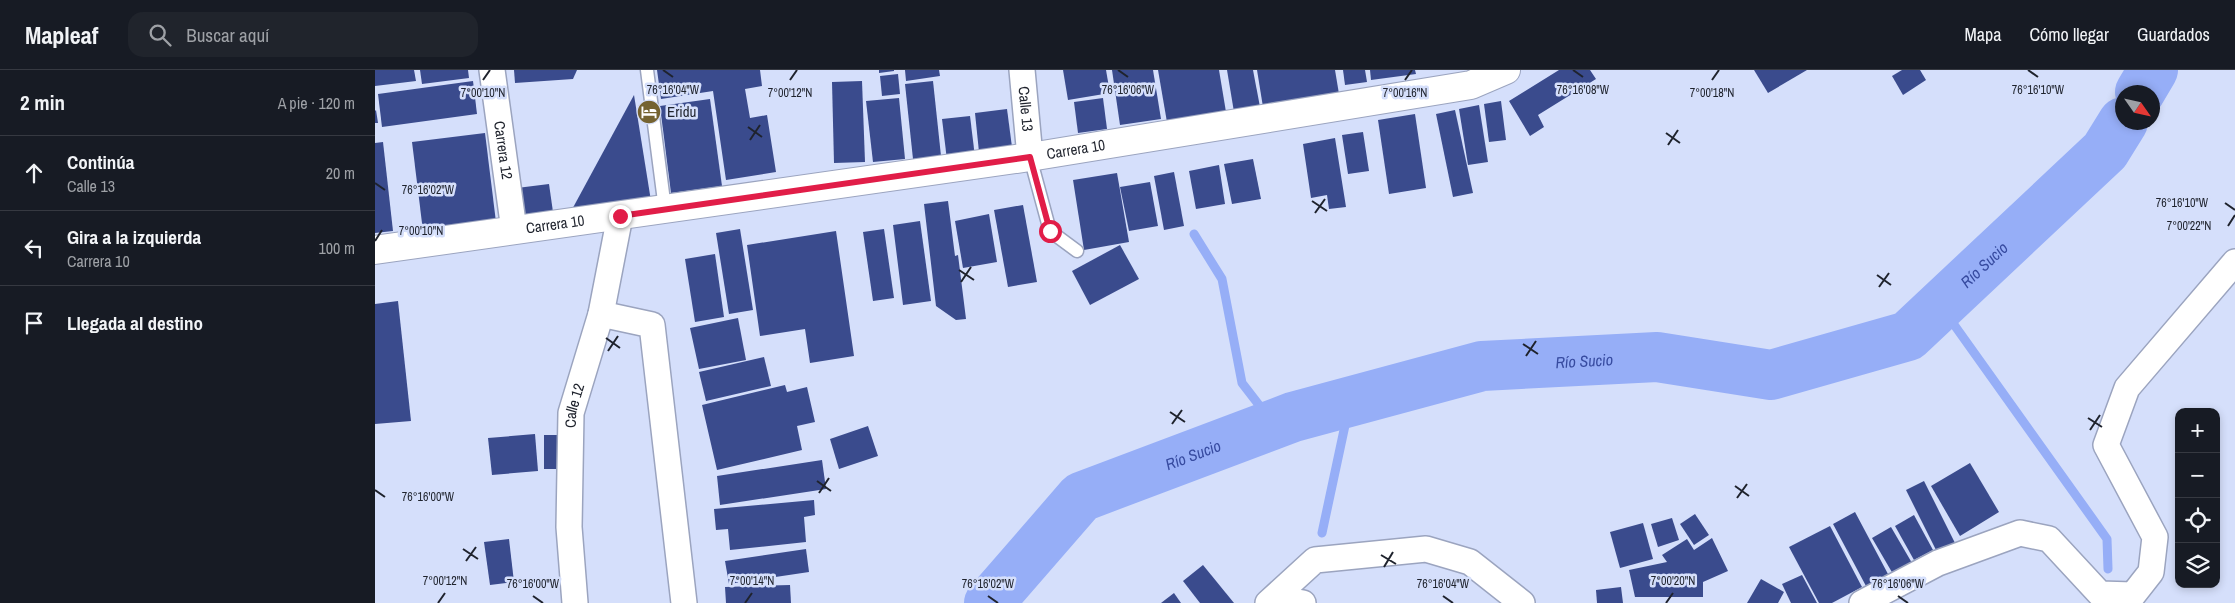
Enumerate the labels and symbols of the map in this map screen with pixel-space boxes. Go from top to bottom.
text: 76°16'04"W [647,82,700,98]
text: 76°16'06"W [1102,82,1155,98]
text: 76°16'08"W [1557,82,1610,98]
text: 76°16'10"W [2012,82,2065,98]
text: 7°00'10"N [461,85,505,101]
text: 7°00'12"N [768,85,812,101]
street label: Calle 13 [1014,85,1039,132]
text: 7°00'16"N [1383,85,1427,101]
text: 7°00'18"N [1690,85,1734,101]
north arrow [2115,85,2160,130]
hotel icon: Eridu [636,99,662,125]
place label: Eridu [667,101,696,122]
street label: Carrera 12 [489,120,518,181]
street label: Carrera 10 [1045,134,1107,164]
text: 76°16'02"W [402,182,455,198]
text: 76°16'10"W [2156,195,2209,211]
route end [609,205,632,228]
street label: Carrera 10 [525,209,586,238]
text: 7°00'22"N [2167,218,2211,234]
route start [1039,220,1062,243]
text: 7°00'10"N [399,223,443,239]
water label: Río Sucio [1955,237,2013,292]
water label: Río Sucio [1555,348,1614,373]
street label: Calle 12 [560,381,589,428]
water label: Río Sucio [1162,434,1224,475]
text: 76°16'00"W [402,489,455,505]
text: 7°00'12"N [423,573,467,589]
text: 7°00'14"N [730,573,774,589]
text: 7°00'20"N [1651,573,1695,589]
text: 76°16'00"W [507,576,560,592]
text: 76°16'02"W [962,576,1015,592]
text: 76°16'04"W [1417,576,1470,592]
text: 76°16'06"W [1872,576,1925,592]

